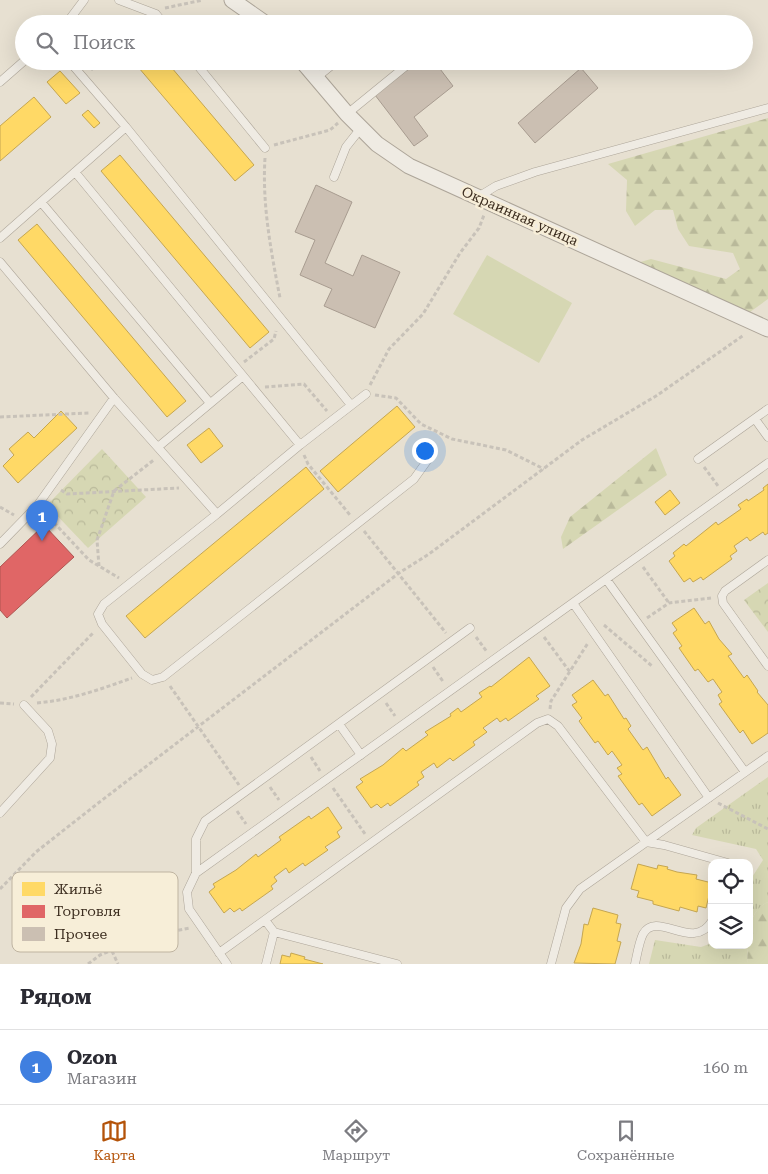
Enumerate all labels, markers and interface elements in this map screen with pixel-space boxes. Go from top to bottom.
search box [15,15,753,70]
icon: search [33,29,61,57]
text: Поиск [73,31,136,54]
street label: Окраинная улица [459,183,581,249]
your location [412,438,438,464]
pin: 1 [26,500,58,541]
map controls [708,859,753,949]
button: locate [708,859,753,904]
legend [12,872,178,952]
text: Жильё [54,881,103,897]
text: Торговля [54,903,121,919]
button: layers [708,904,753,949]
text: Прочее [54,926,107,942]
text: Рядом [20,985,92,1009]
text: Ozon [67,1046,117,1069]
text: 1 [32,1058,40,1077]
text: 160 m [702,1058,748,1077]
text: Магазин [67,1069,137,1088]
tab: Карта [93,1117,135,1163]
tab: Маршрут [322,1117,390,1163]
tab: Сохранённые [577,1117,675,1163]

